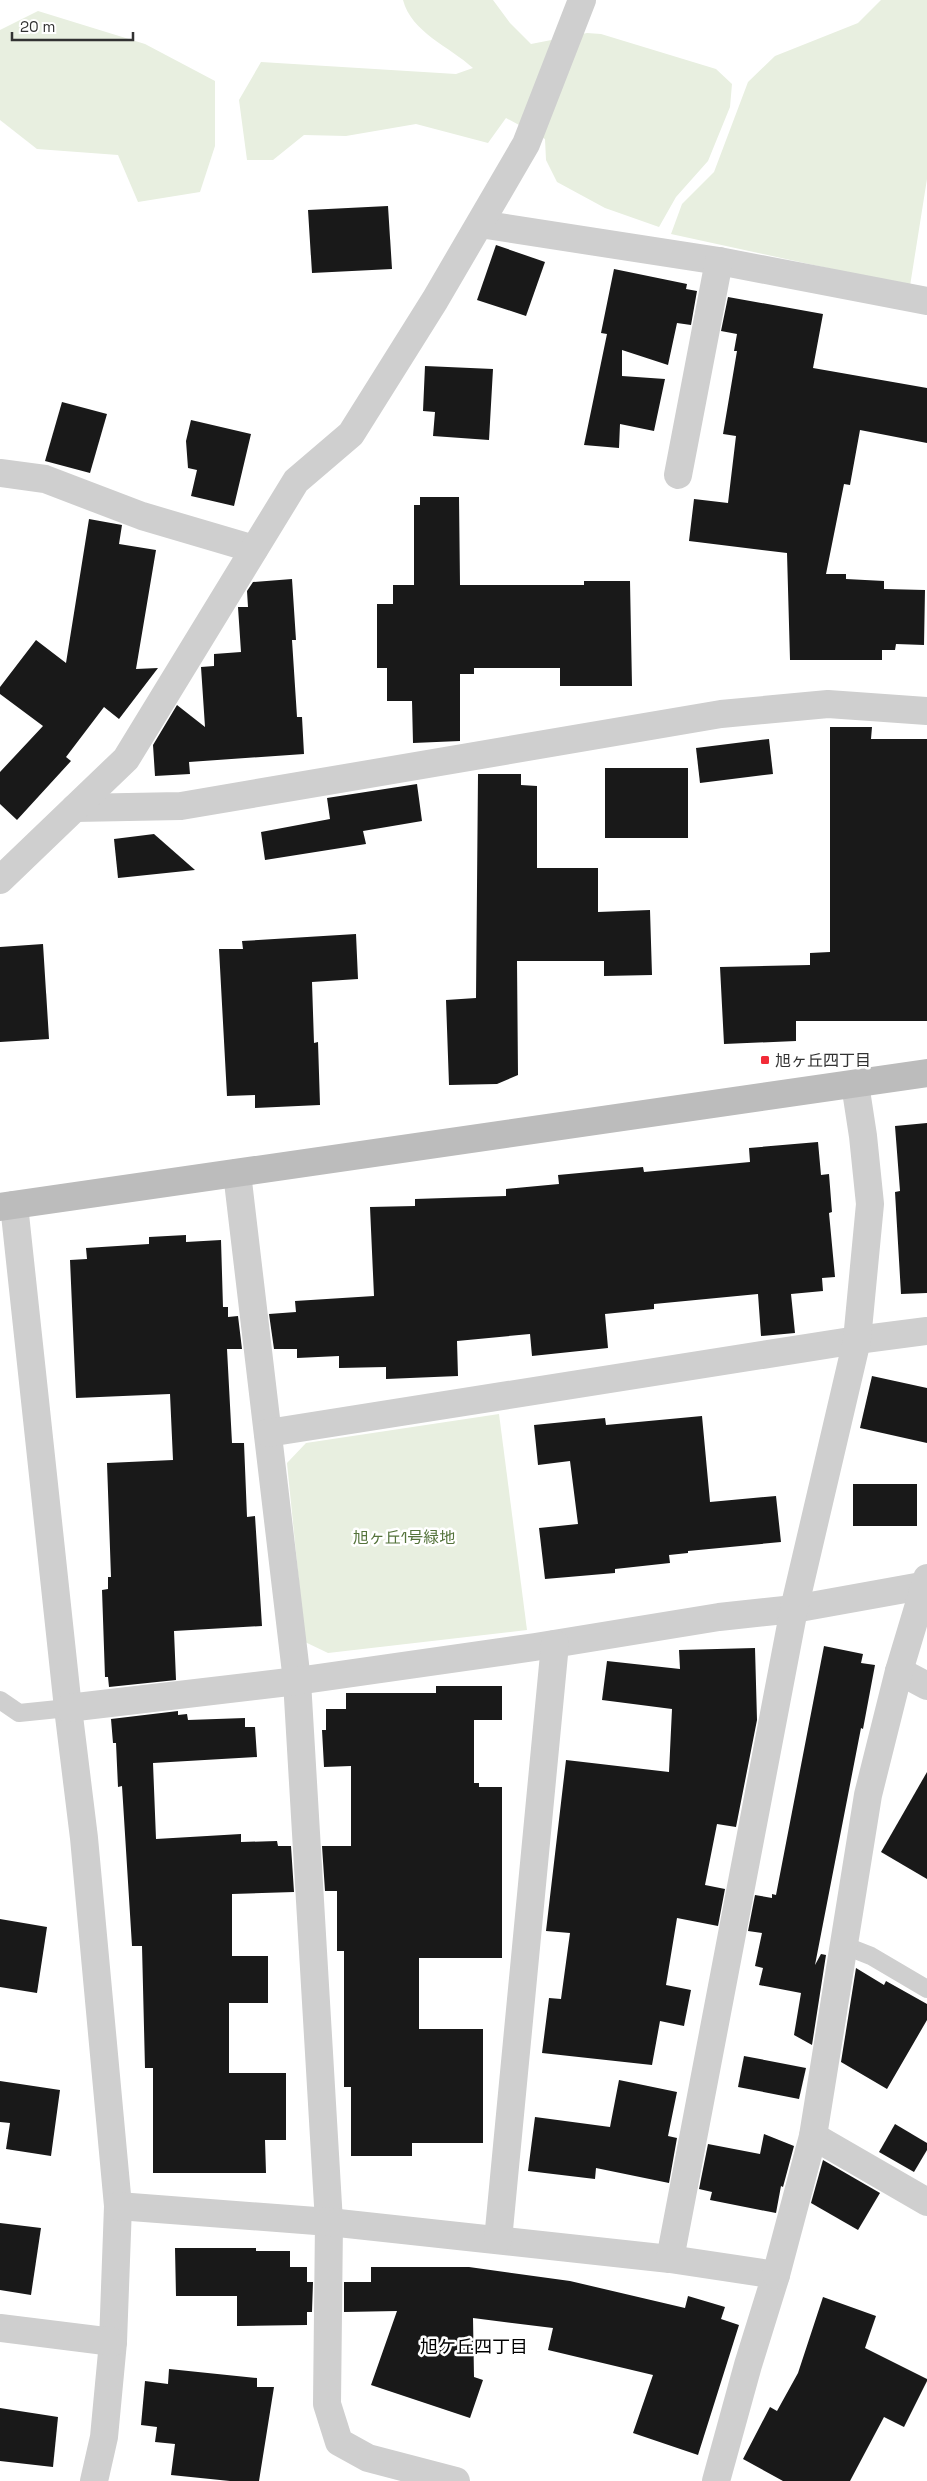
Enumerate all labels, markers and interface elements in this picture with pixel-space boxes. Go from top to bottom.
scale bar [12,10,134,42]
text: 20 m [20,17,55,36]
place label: 旭ヶ丘四丁目 [775,1050,871,1071]
marker: 旭ヶ丘四丁目 [759,1054,771,1066]
park label: 旭ヶ丘1号緑地 [353,1527,455,1548]
district label: 旭ケ丘四丁目 [420,2335,528,2358]

